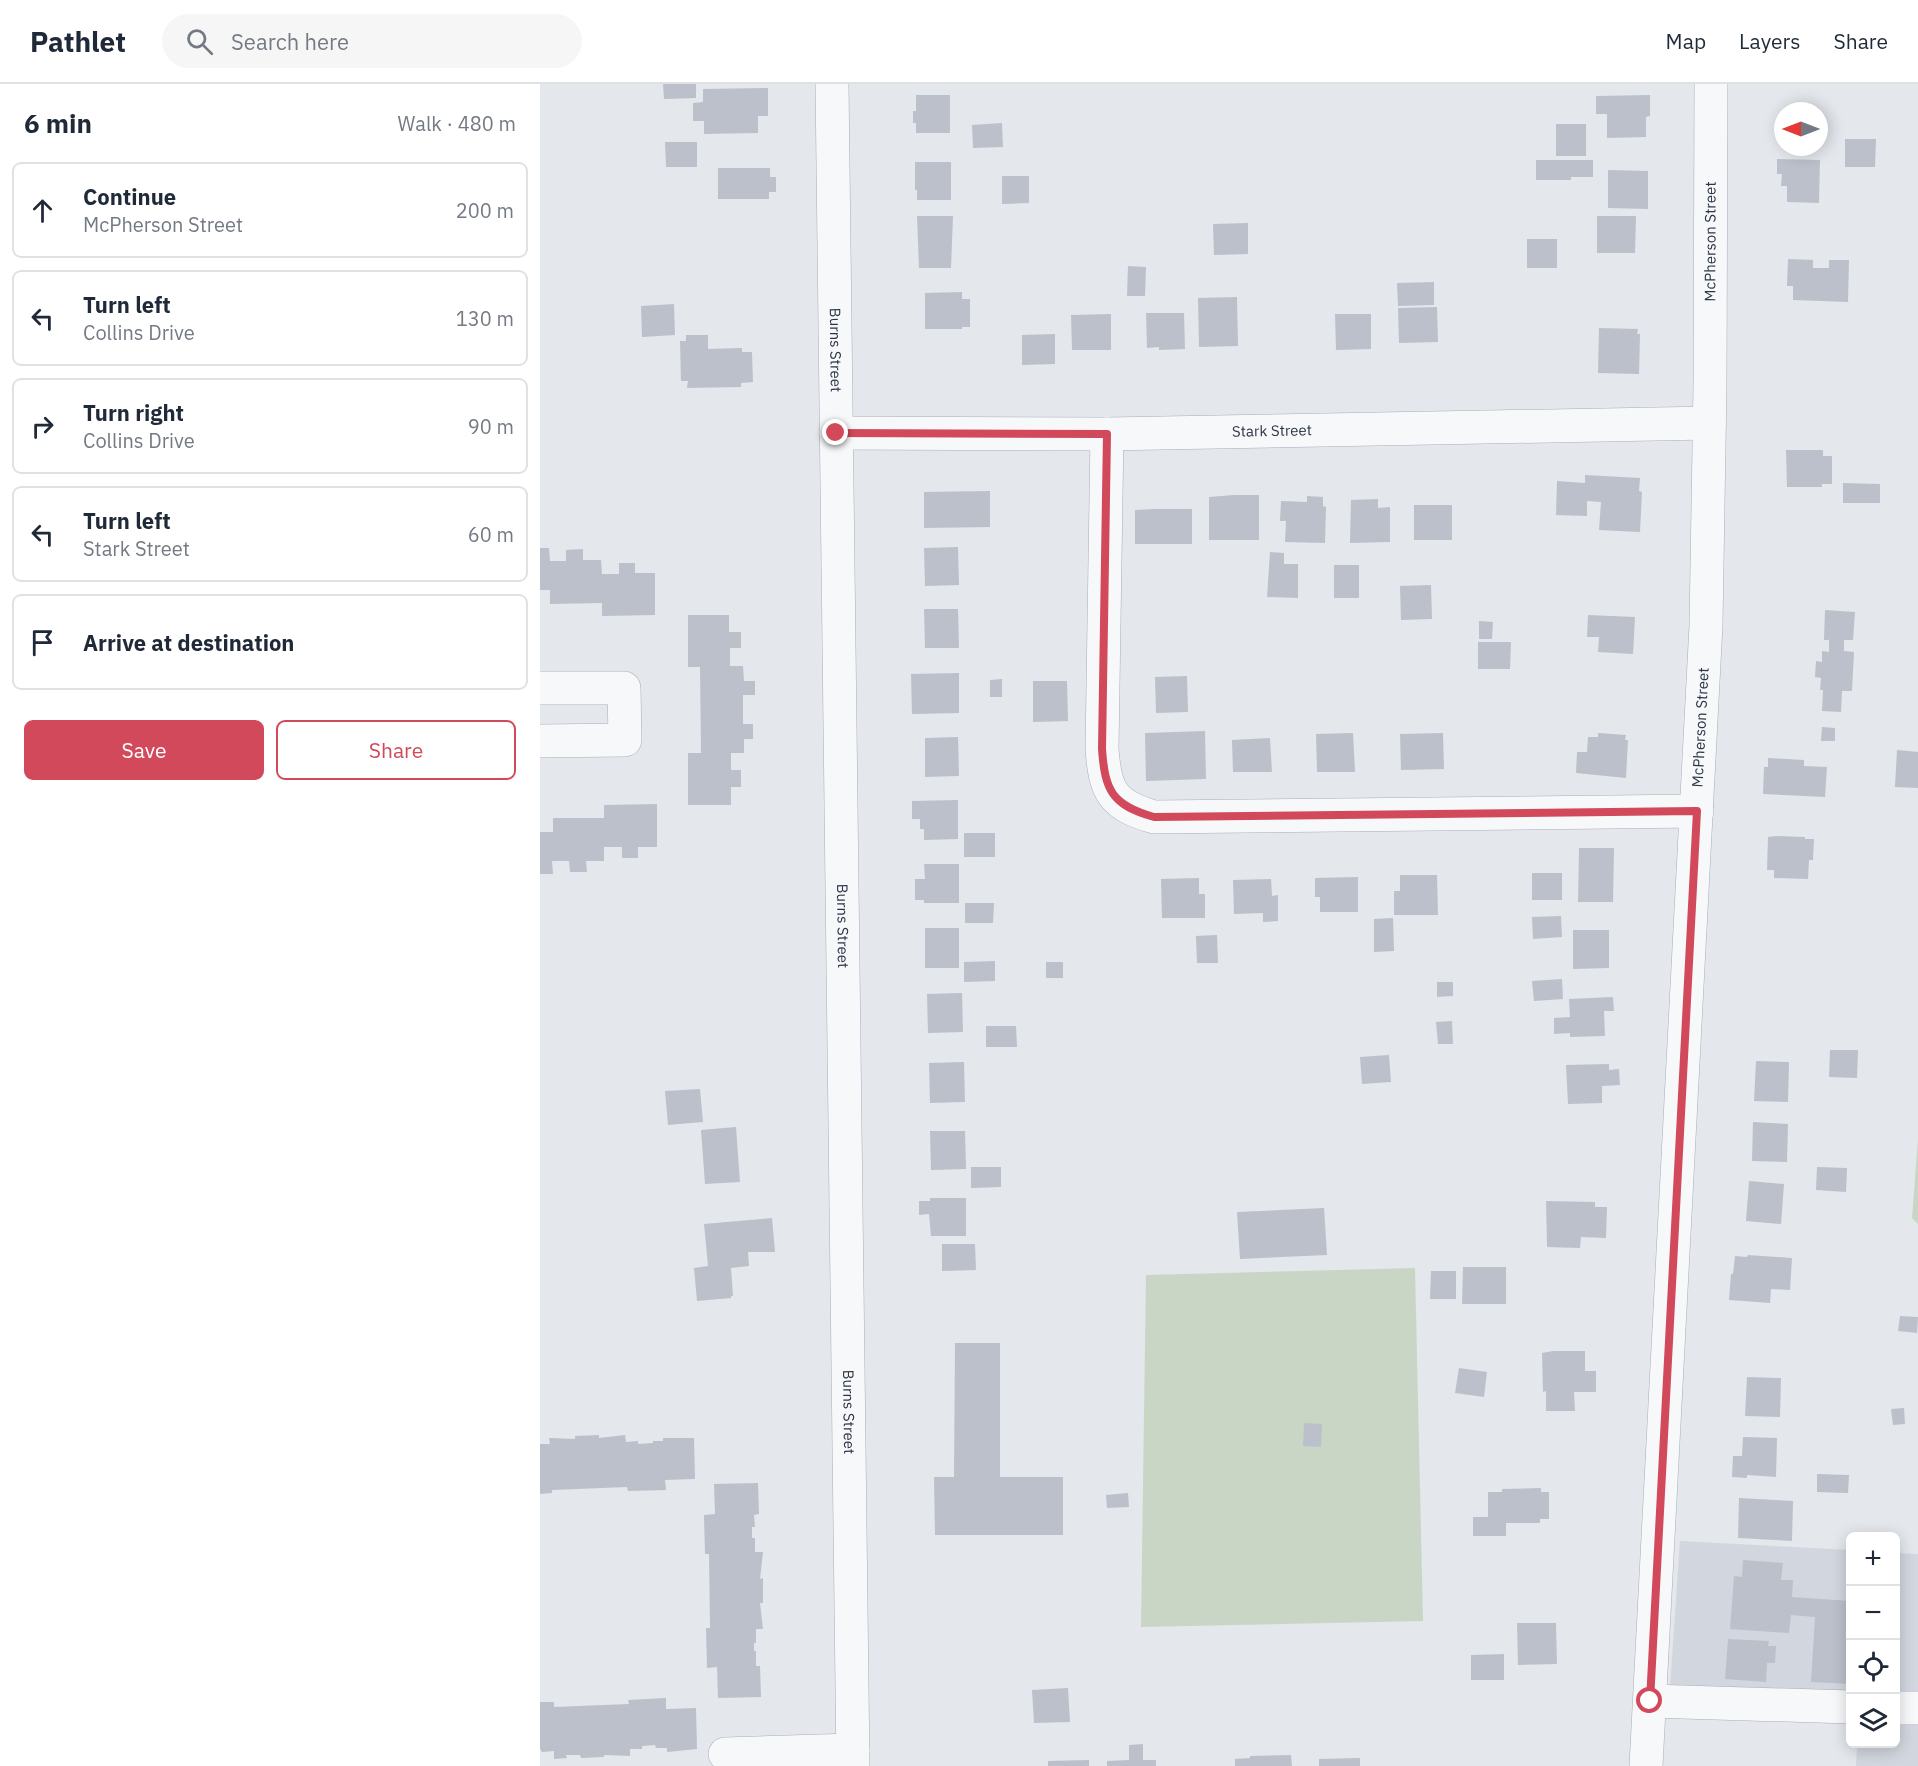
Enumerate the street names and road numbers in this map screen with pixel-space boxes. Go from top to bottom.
street label: McPherson Street [1700,182,1720,302]
street label: Burns Street [826,308,846,392]
street label: Stark Street [1232,420,1312,441]
street label: McPherson Street [1687,667,1713,788]
street label: Burns Street [833,884,853,968]
street label: Burns Street [839,1370,859,1454]

